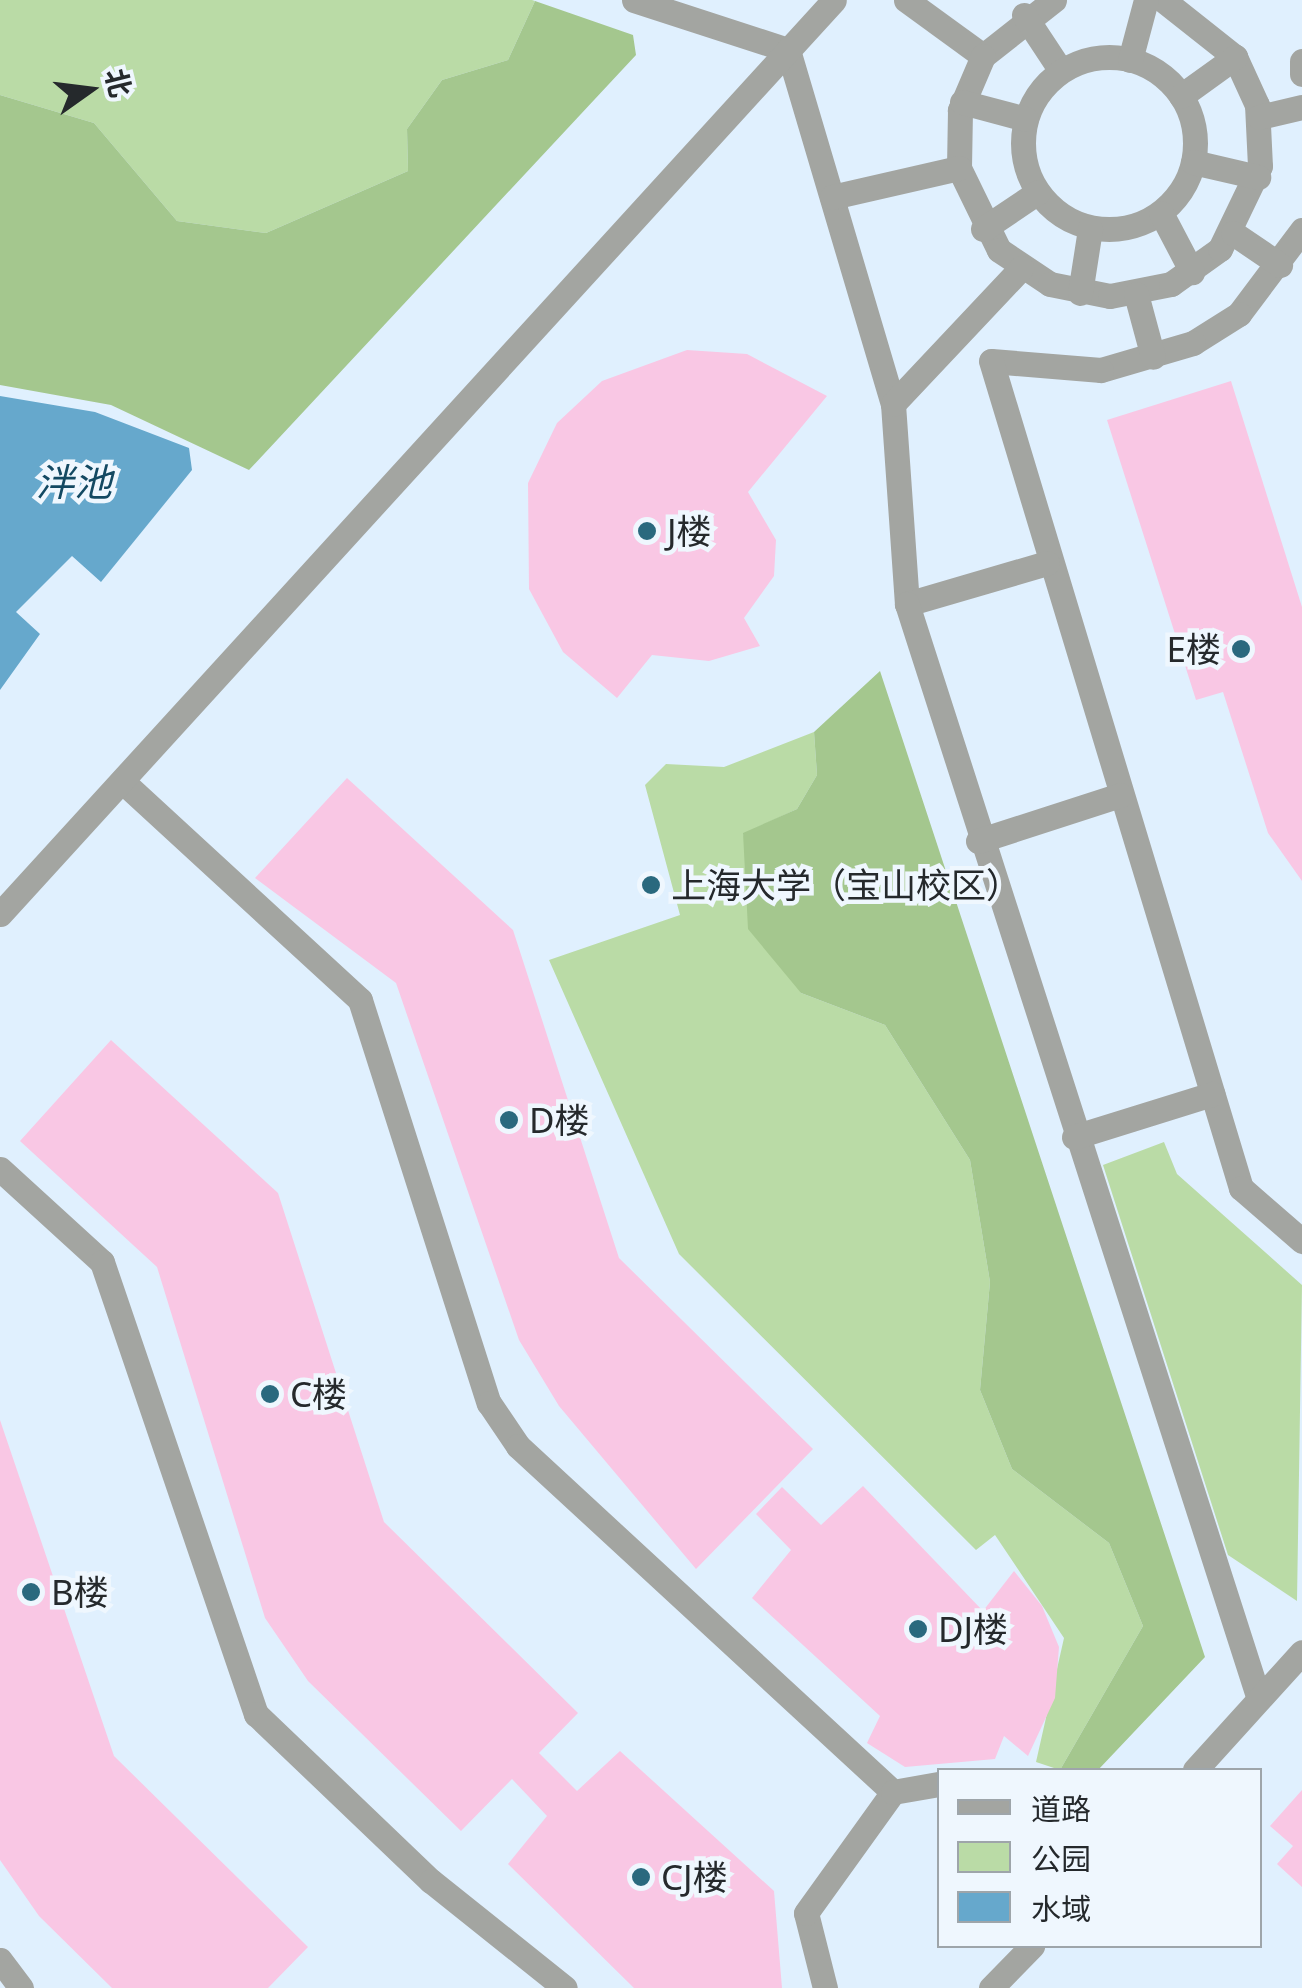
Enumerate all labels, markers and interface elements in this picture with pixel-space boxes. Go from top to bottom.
north arrow [40,40,140,140]
text: 北 [97,65,141,101]
water label: 泮池 [36,459,112,505]
place label: J楼 [667,510,712,552]
marker: J楼 [636,520,658,542]
place label: E楼 [1167,628,1221,670]
marker: E楼 [1230,638,1252,660]
place label: 上海大学（宝山校区） [671,864,1021,906]
marker: 上海大学（宝山校区） [640,874,662,896]
place label: D楼 [529,1099,590,1141]
marker: D楼 [498,1109,520,1131]
place label: C楼 [290,1373,347,1415]
marker: C楼 [259,1383,281,1405]
place label: B楼 [51,1571,109,1613]
marker: B楼 [20,1581,42,1603]
place label: DJ楼 [938,1608,1008,1650]
marker: DJ楼 [907,1618,929,1640]
legend [937,1768,1262,1948]
text: 道路 [1031,1788,1091,1829]
text: 公园 [1031,1838,1091,1879]
place label: CJ楼 [661,1856,728,1898]
marker: CJ楼 [630,1866,652,1888]
text: 水域 [1031,1888,1091,1929]

